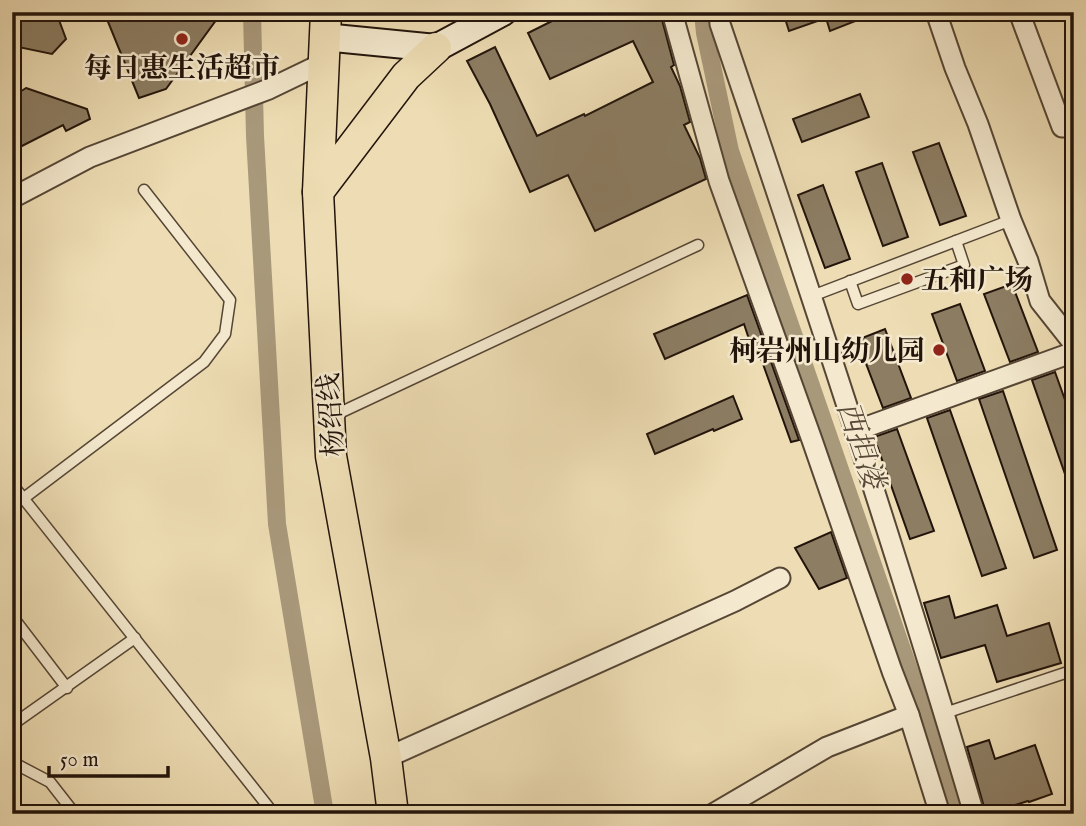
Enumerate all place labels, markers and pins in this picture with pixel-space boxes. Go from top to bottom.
marker: 每日惠生活超市 [174,31,190,47]
place label: 每日惠生活超市 [84,52,280,87]
place label: 五和广场 [921,264,1033,299]
marker: 五和广场 [899,271,915,287]
place label: 柯岩州山幼儿园 [729,335,925,370]
marker: 柯岩州山幼儿园 [931,342,947,358]

